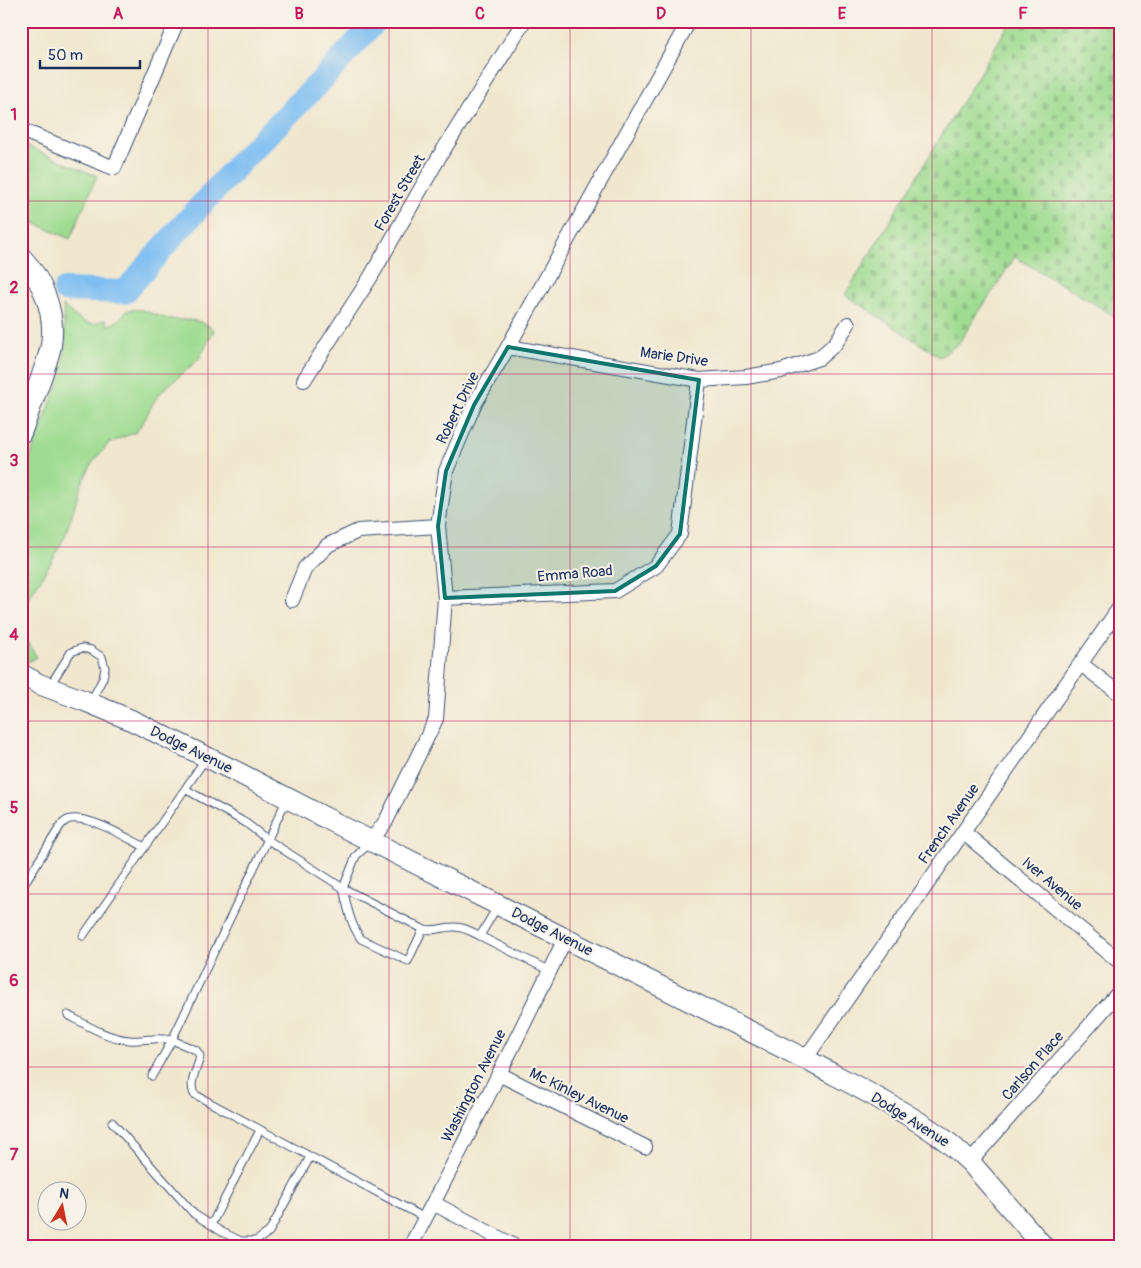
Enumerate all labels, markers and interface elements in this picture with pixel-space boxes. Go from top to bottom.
text: A [113,4,124,24]
text: B [294,4,304,24]
text: C [475,4,485,24]
text: D [656,4,666,24]
text: E [838,4,847,24]
text: F [1018,4,1028,24]
scale bar [40,38,140,70]
text: 50 m [48,46,83,65]
text: 1 [11,105,17,125]
street label: Forest Street [370,150,430,235]
text: 2 [10,278,19,298]
street label: Marie Drive [639,343,710,371]
street label: Robert Drive [432,368,484,447]
text: 3 [10,451,19,471]
street label: Emma Road [536,561,614,587]
text: 4 [9,625,19,645]
street label: Dodge Avenue [147,722,236,778]
street label: French Avenue [914,780,984,868]
text: 5 [10,798,19,818]
street label: Iver Avenue [1018,853,1087,915]
street label: Dodge Avenue [508,903,597,961]
text: 6 [9,971,19,991]
street label: Washington Avenue [437,1026,511,1146]
street label: Carlson Place [998,1027,1069,1104]
street label: Mc Kinley Avenue [526,1064,632,1129]
street label: Dodge Avenue [867,1088,953,1152]
text: 7 [10,1145,19,1165]
north arrow [38,1180,88,1230]
text: N [58,1184,70,1203]

